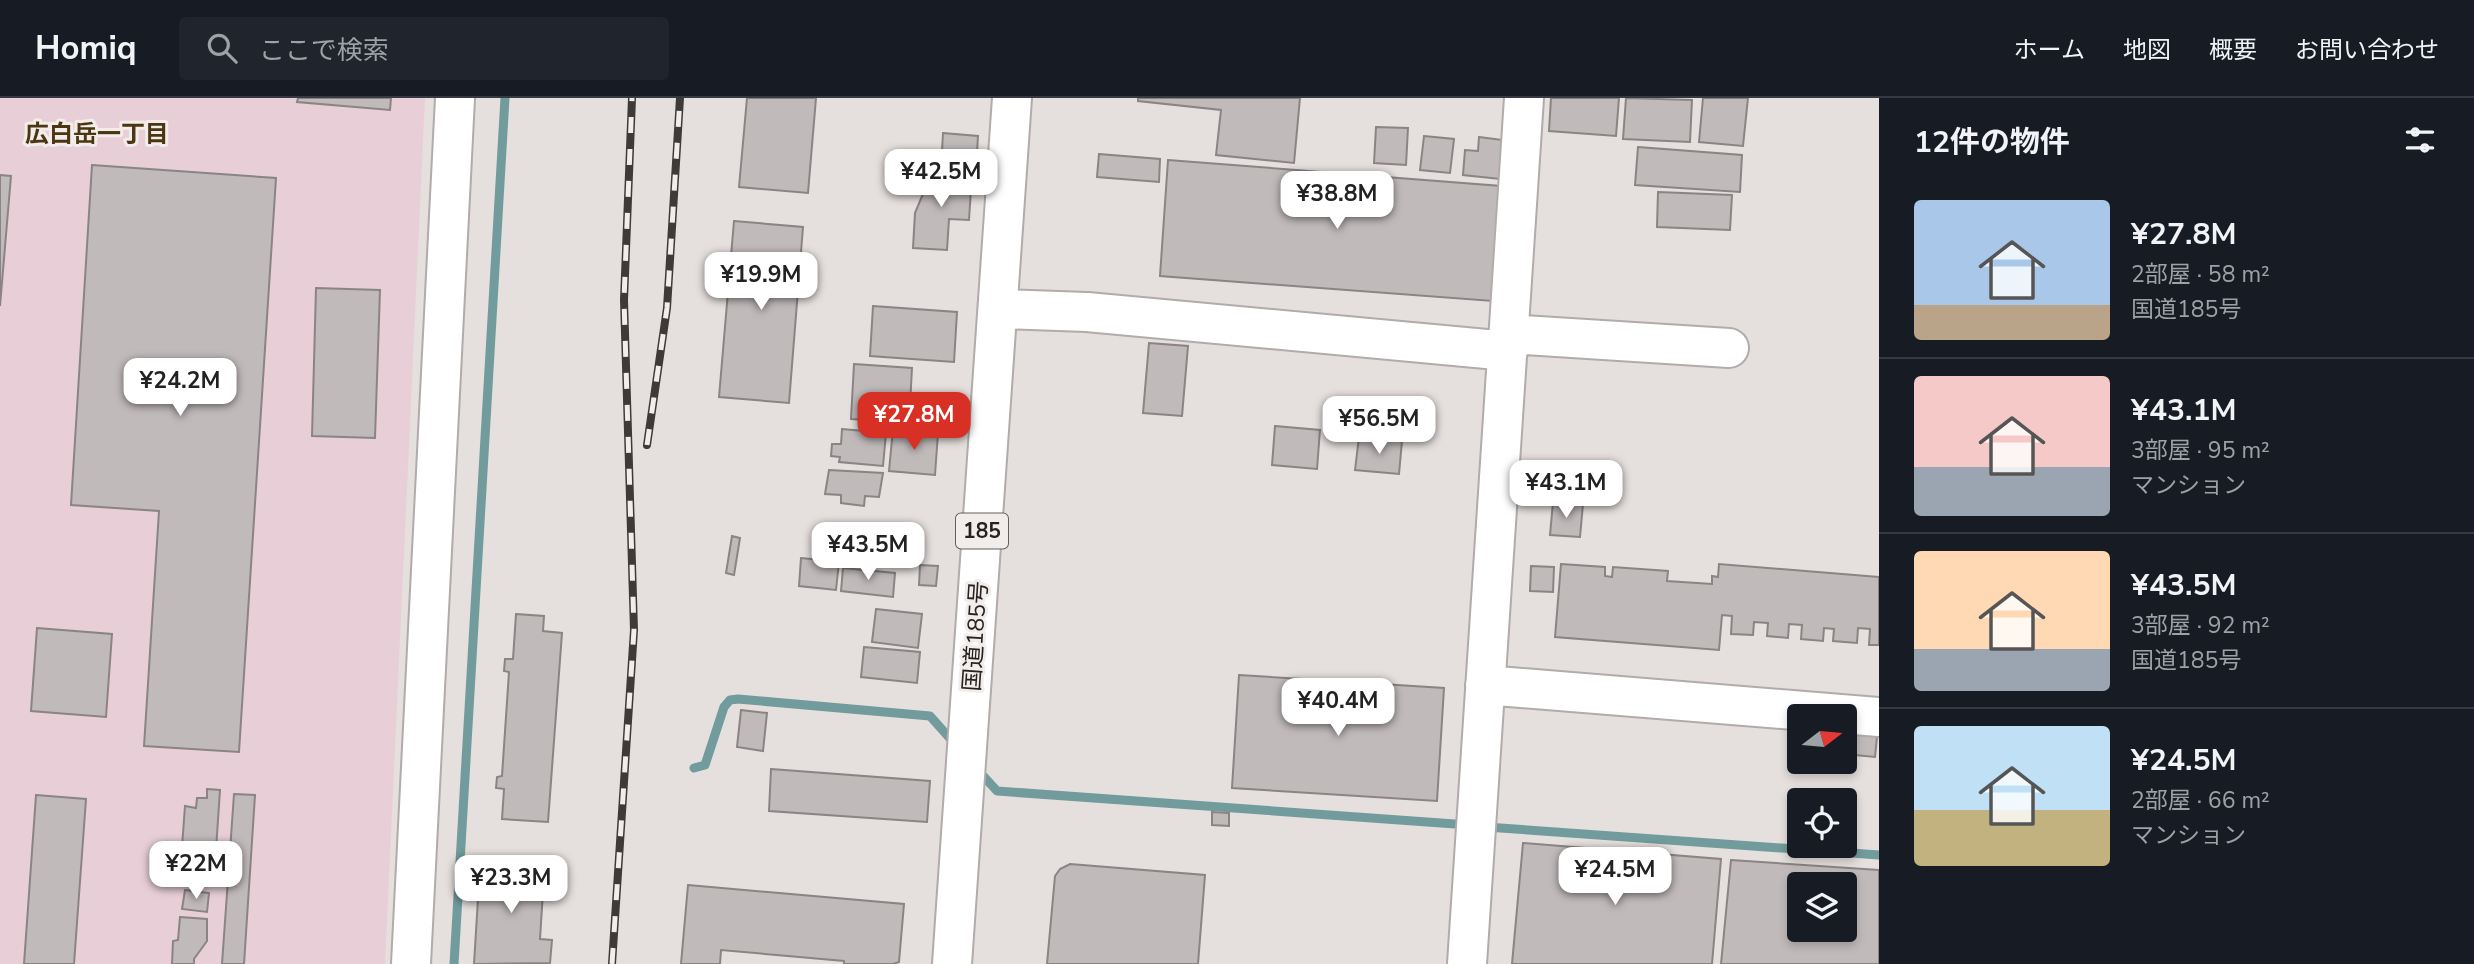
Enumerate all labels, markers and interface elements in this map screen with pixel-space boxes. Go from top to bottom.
search box [179,17,669,80]
text: Homiq [35,26,137,71]
icon: search [203,29,241,67]
text: ここで検索 [259,33,389,68]
text: ホーム [2014,34,2085,66]
text: 地図 [2123,34,2171,66]
text: 概要 [2209,34,2257,66]
text: お問い合わせ [2295,34,2439,66]
district label: 広白岳一丁目 [25,118,169,150]
icon: filters [2401,121,2439,159]
text: 12件の物件 [1914,122,2070,163]
pin: ¥42.5M [884,150,998,209]
text: ¥42.5M [901,156,981,187]
pin: ¥38.8M [1280,172,1394,231]
text: ¥38.8M [1297,178,1377,209]
text: ¥27.8M [2131,214,2236,255]
icon: home [1970,228,2054,312]
pin: ¥19.9M [704,252,818,312]
text: ¥19.9M [721,259,801,290]
text: 2部屋 · 58 m² [2131,259,2270,290]
text: 国道185号 [2131,294,2241,325]
pin: ¥24.2M [123,358,237,418]
text: ¥24.2M [140,365,220,396]
text: ¥43.1M [2131,390,2236,431]
pin: ¥27.8M [857,392,971,452]
pin: ¥56.5M [1322,396,1436,456]
text: ¥27.8M [874,399,954,430]
text: ¥56.5M [1339,403,1419,434]
icon: home [1970,404,2054,488]
text: 3部屋 · 95 m² [2131,435,2270,466]
pin: ¥43.1M [1509,460,1623,520]
text: ¥43.1M [1526,467,1606,498]
text: マンション [2131,470,2246,501]
road number: 185 [956,514,1008,548]
pin: ¥43.5M [811,522,925,582]
text: ¥43.5M [828,529,908,560]
text: ¥43.5M [2131,565,2236,606]
icon: home [1970,579,2054,663]
street label: 国道185号 [956,580,995,692]
text: 3部屋 · 92 m² [2131,610,2270,641]
text: 国道185号 [2131,645,2241,676]
pin: ¥40.4M [1281,678,1395,738]
text: ¥40.4M [1298,685,1378,716]
north arrow [1787,704,1857,774]
map controls [1787,704,1857,942]
text: ¥24.5M [2131,740,2236,781]
icon: home [1970,754,2054,838]
text: 2部屋 · 66 m² [2131,785,2270,816]
button: locate [1787,788,1857,858]
text: マンション [2131,820,2246,851]
pin: ¥22M [155,842,237,901]
text: ¥22M [165,848,227,879]
pin: ¥24.5M [1558,848,1672,907]
text: ¥24.5M [1575,854,1655,885]
pin: ¥23.3M [454,856,568,915]
text: ¥23.3M [471,862,551,893]
button: layers [1787,872,1857,942]

